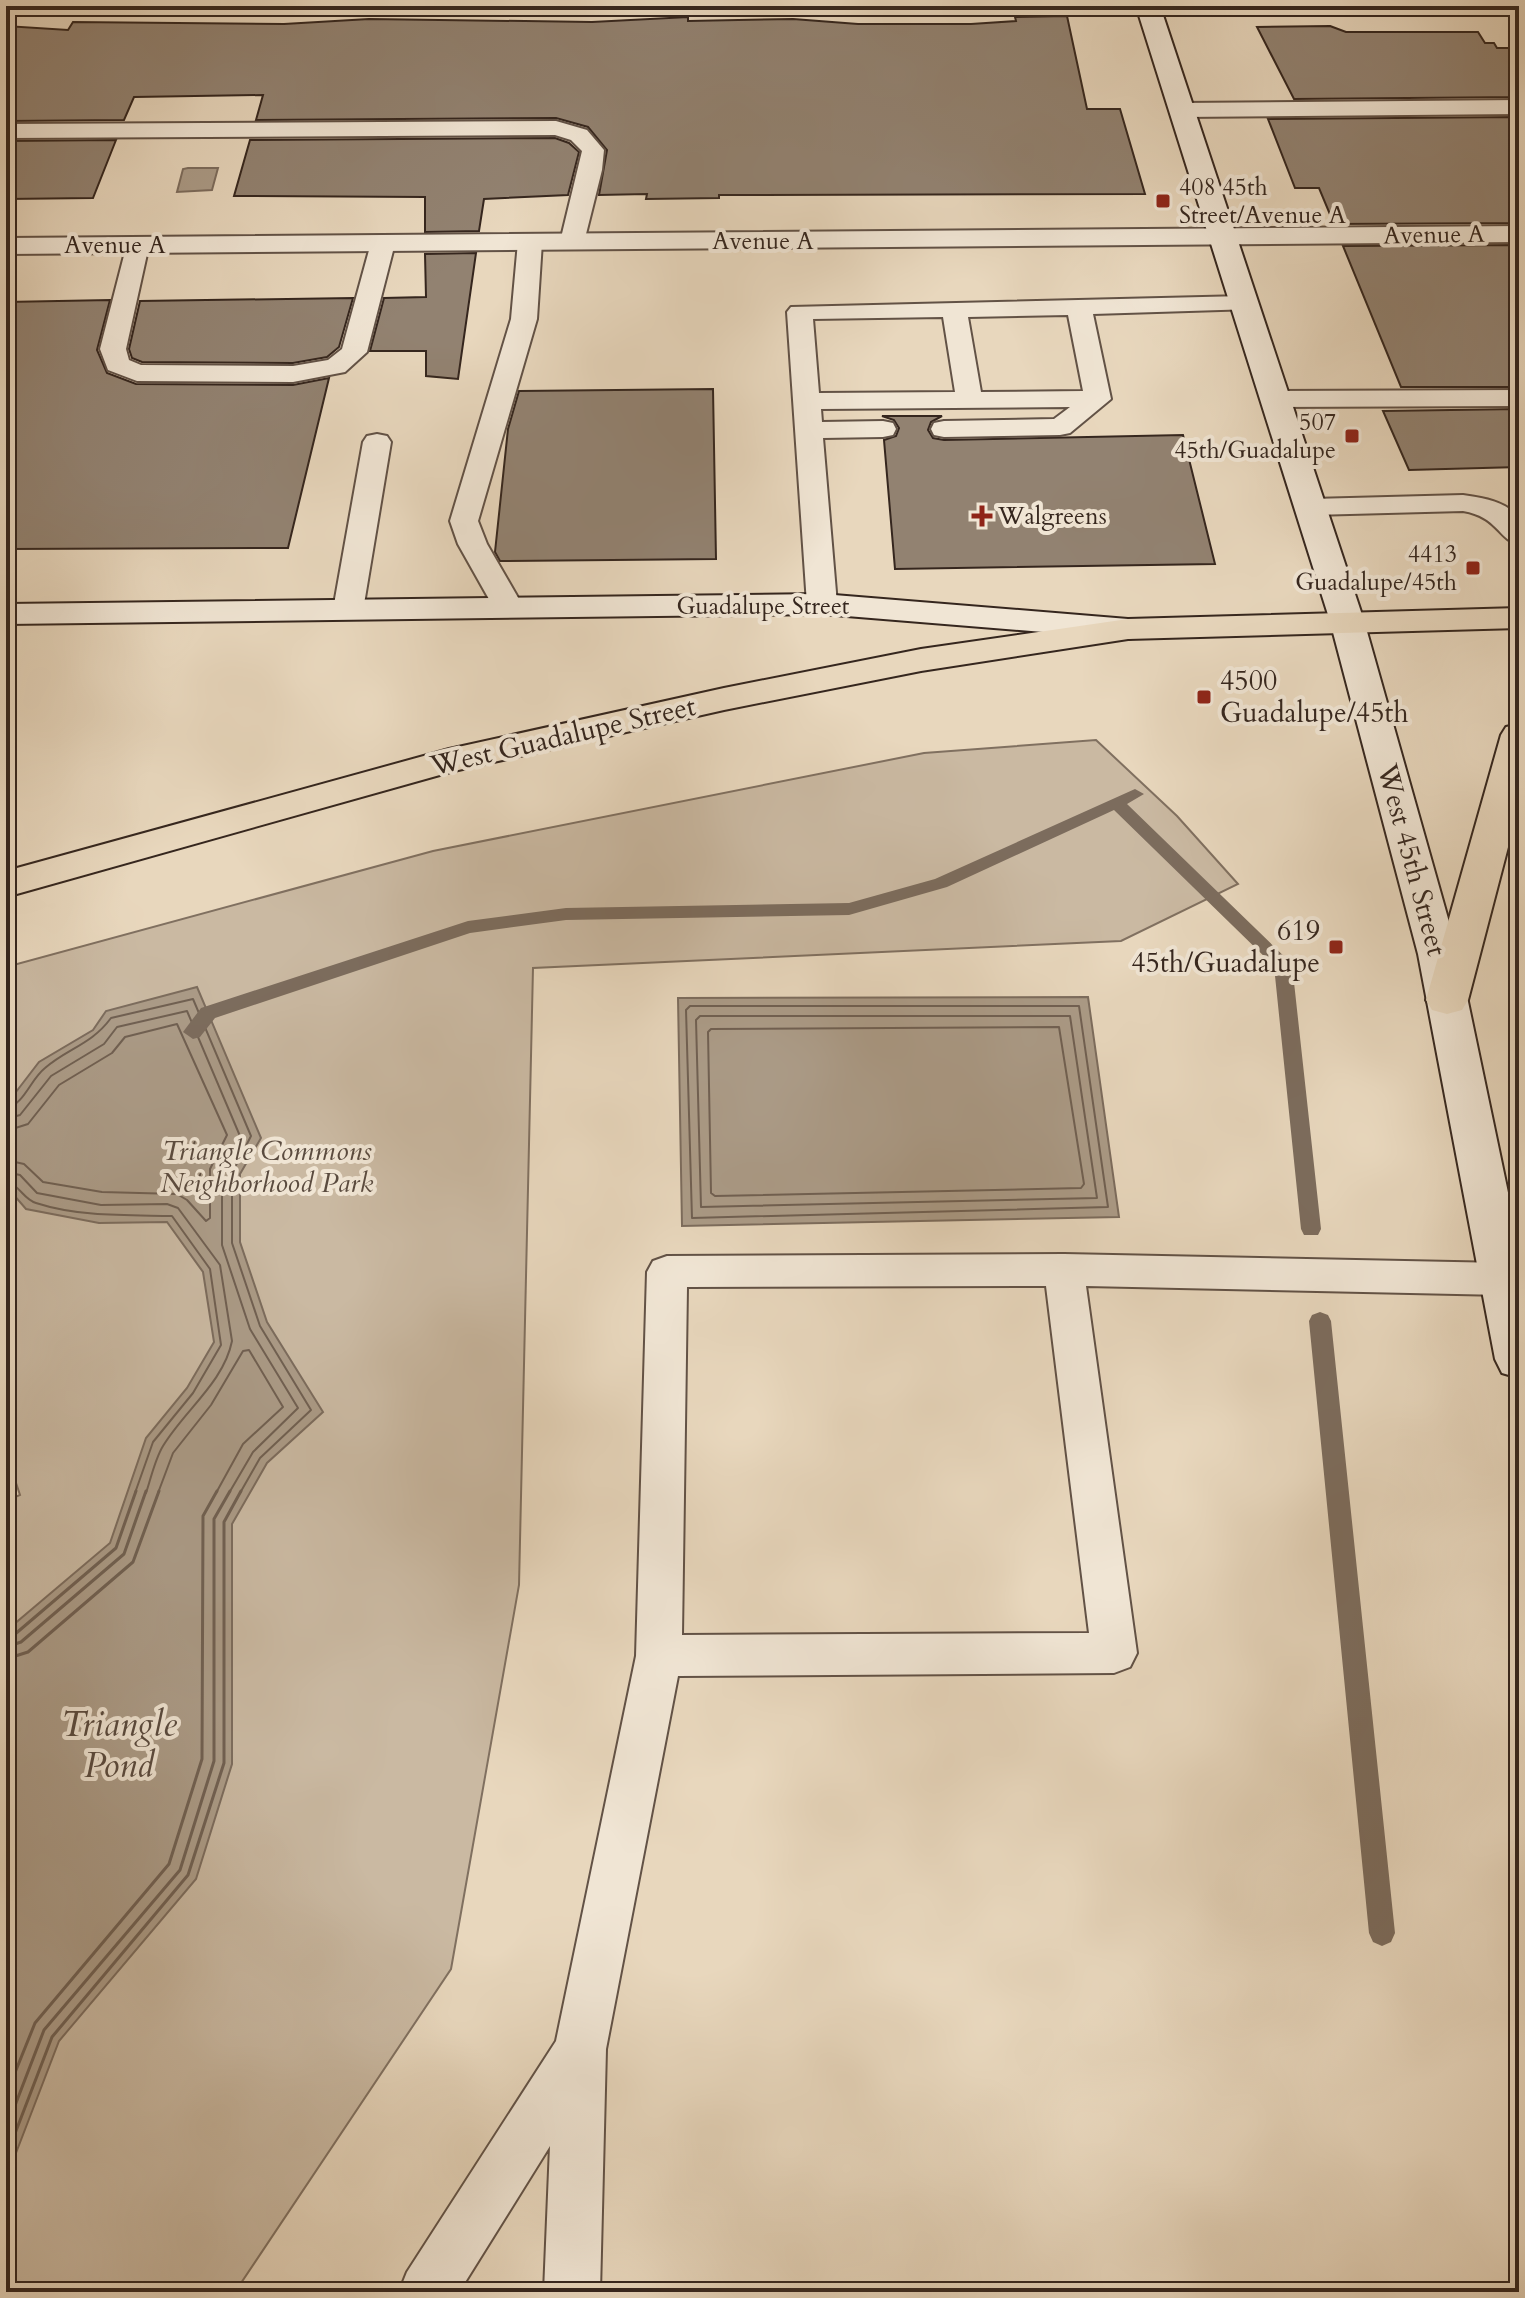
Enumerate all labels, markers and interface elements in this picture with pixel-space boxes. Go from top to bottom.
place label: 408 45th Street/Avenue A [1179,171,1347,232]
marker: 408 45th Street/Avenue A [1154,192,1172,210]
street label: Avenue A [1383,218,1486,252]
street label: Avenue A [712,225,815,258]
street label: Avenue A [64,229,167,262]
place label: 507 45th/Guadalupe [1174,406,1336,467]
marker: 507 45th/Guadalupe [1343,427,1361,445]
place label: Walgreens [997,500,1107,533]
marker: Walgreens [973,507,991,525]
place label: 4413 Guadalupe/45th [1295,538,1457,599]
marker: 4413 Guadalupe/45th [1464,559,1482,577]
street label: Guadalupe Street [677,590,850,623]
place label: 4500 Guadalupe/45th [1220,662,1409,732]
street label: West Guadalupe Street [426,687,699,785]
marker: 4500 Guadalupe/45th [1195,688,1213,706]
street label: West 45th Street [1368,759,1456,960]
place label: 619 45th/Guadalupe [1131,912,1320,982]
marker: 619 45th/Guadalupe [1327,938,1345,956]
park label: Triangle Commons Neighborhood Park [161,1132,374,1202]
water label: Triangle Pond [61,1700,178,1790]

